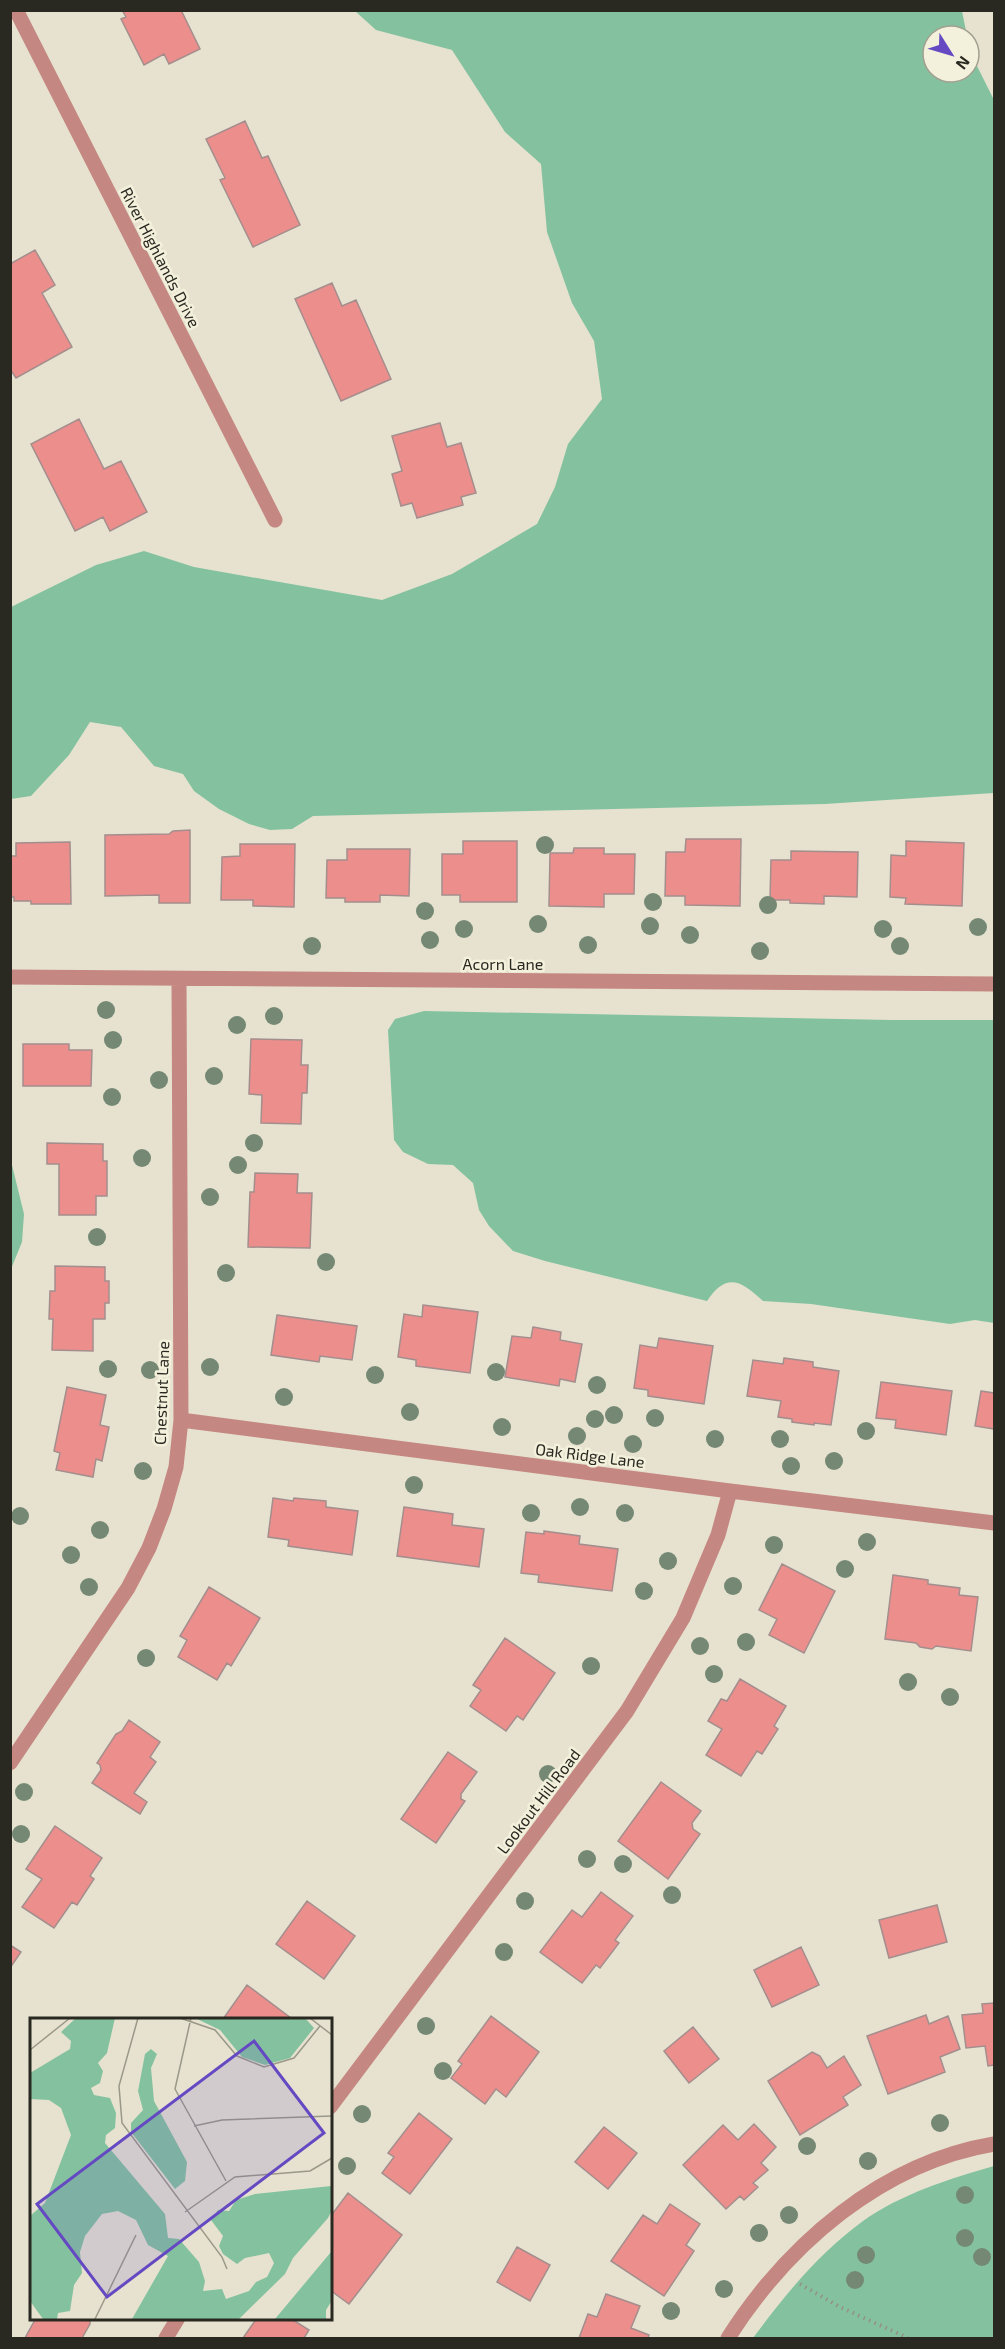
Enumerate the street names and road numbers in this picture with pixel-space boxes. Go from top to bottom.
street label: River Highlands Drive [117,184,205,330]
street label: Acorn Lane [463,954,543,973]
street label: Chestnut Lane [150,1341,172,1445]
street label: Oak Ridge Lane [534,1439,646,1471]
street label: Lookout Hill Road [492,1745,584,1857]

